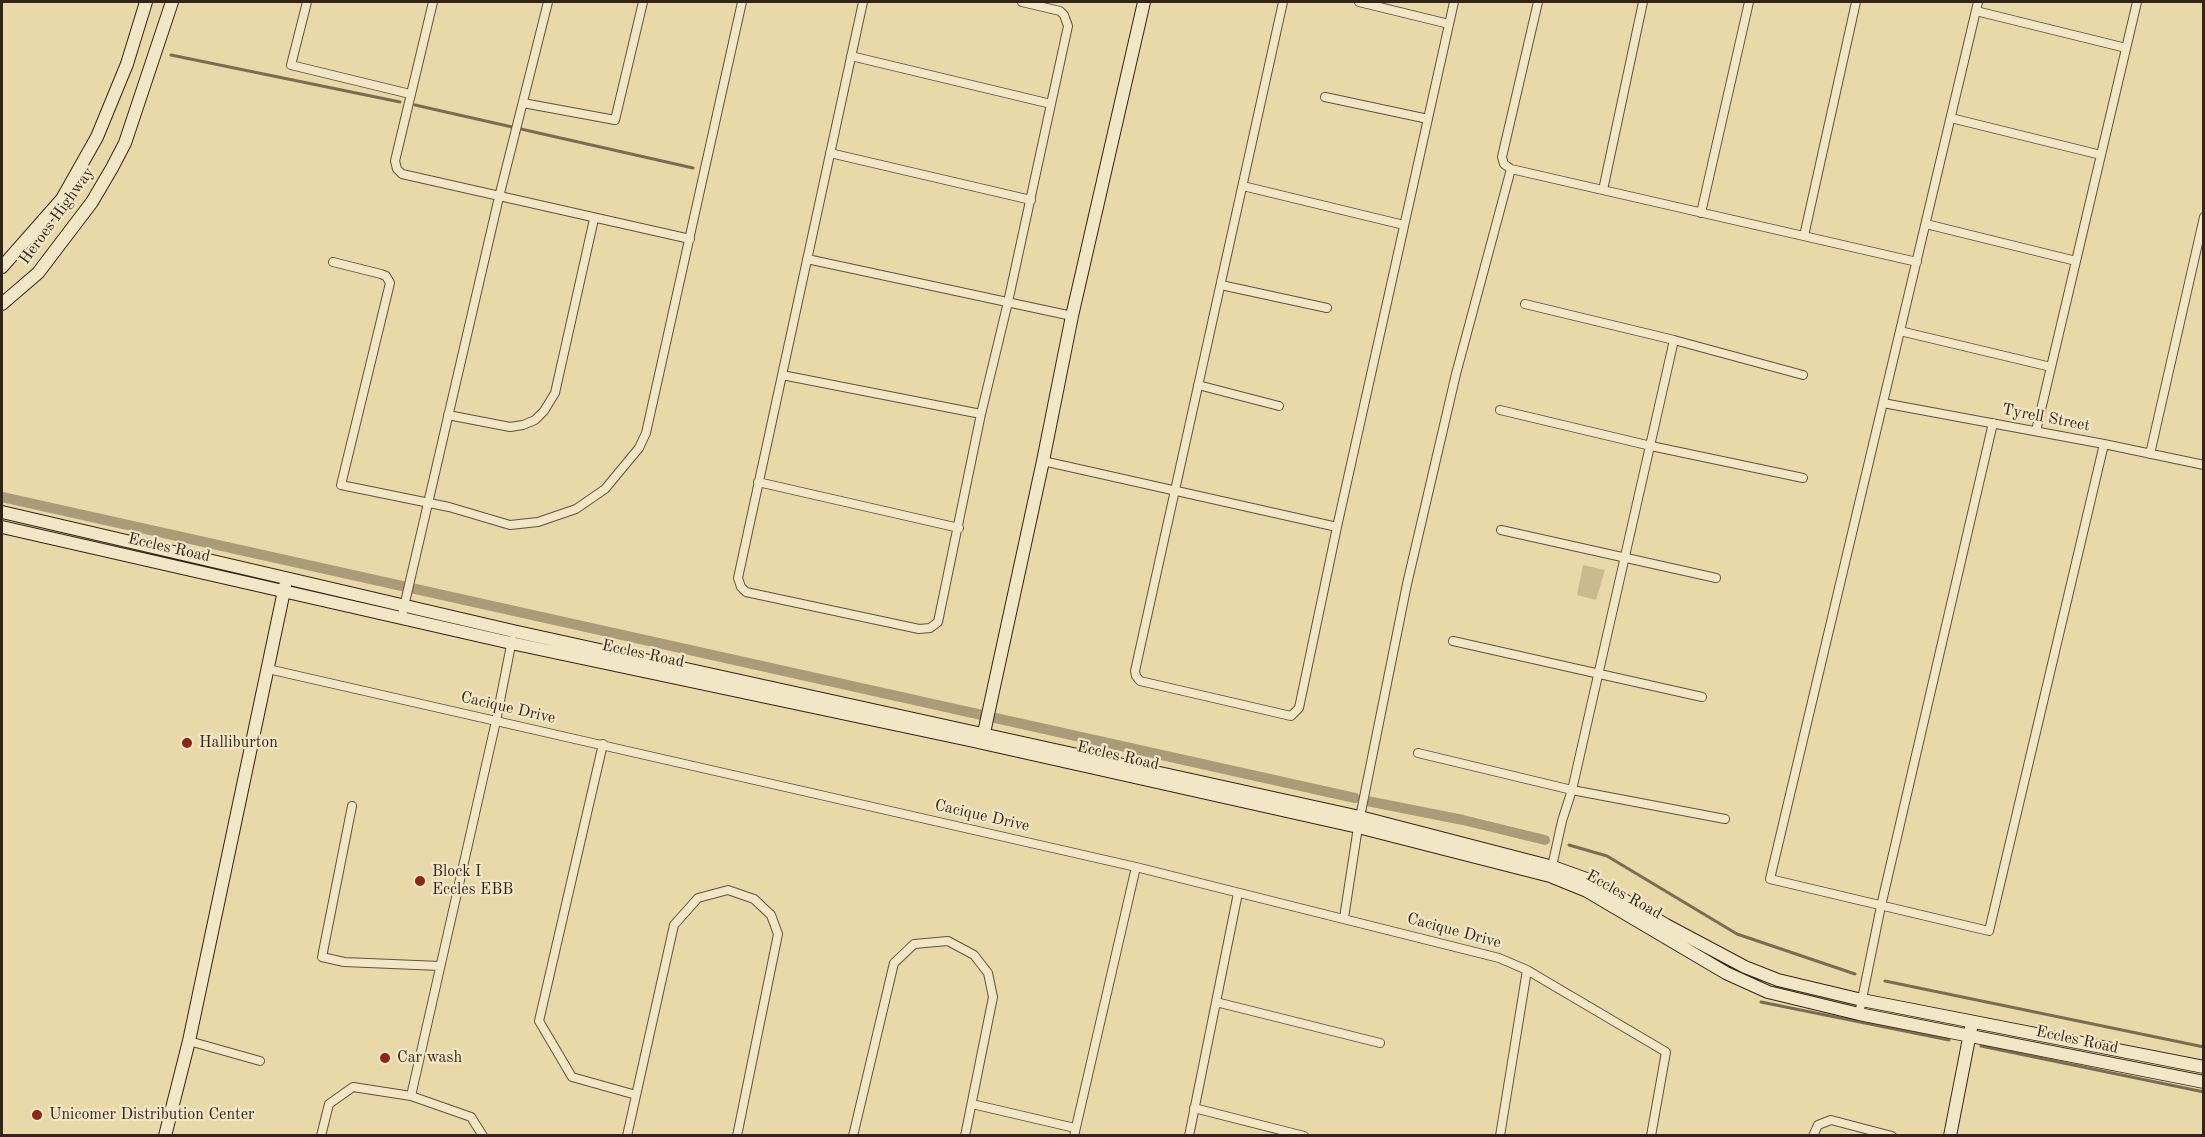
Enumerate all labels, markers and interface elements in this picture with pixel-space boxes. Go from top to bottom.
street label: Heroes Highway [15,164,99,268]
street label: Tyrell Street [2000,400,2092,436]
street label: Eccles Road [126,529,212,567]
street label: Eccles Road [600,636,686,672]
street label: Cacique Drive [459,688,557,728]
place label: Halliburton [199,733,278,753]
marker: Halliburton [180,736,194,750]
street label: Eccles Road [1075,737,1161,775]
street label: Cacique Drive [933,796,1031,836]
place label: Block I Eccles EBB [432,862,513,900]
street label: Eccles Road [1583,866,1665,924]
marker: Block I Eccles EBB [413,874,427,888]
street label: Cacique Drive [1405,909,1503,953]
street label: Eccles Road [2034,1022,2120,1058]
place label: Car wash [397,1048,462,1068]
marker: Car wash [378,1051,392,1065]
place label: Unicomer Distribution Center [49,1105,255,1125]
marker: Unicomer Distribution Center [30,1108,44,1122]

